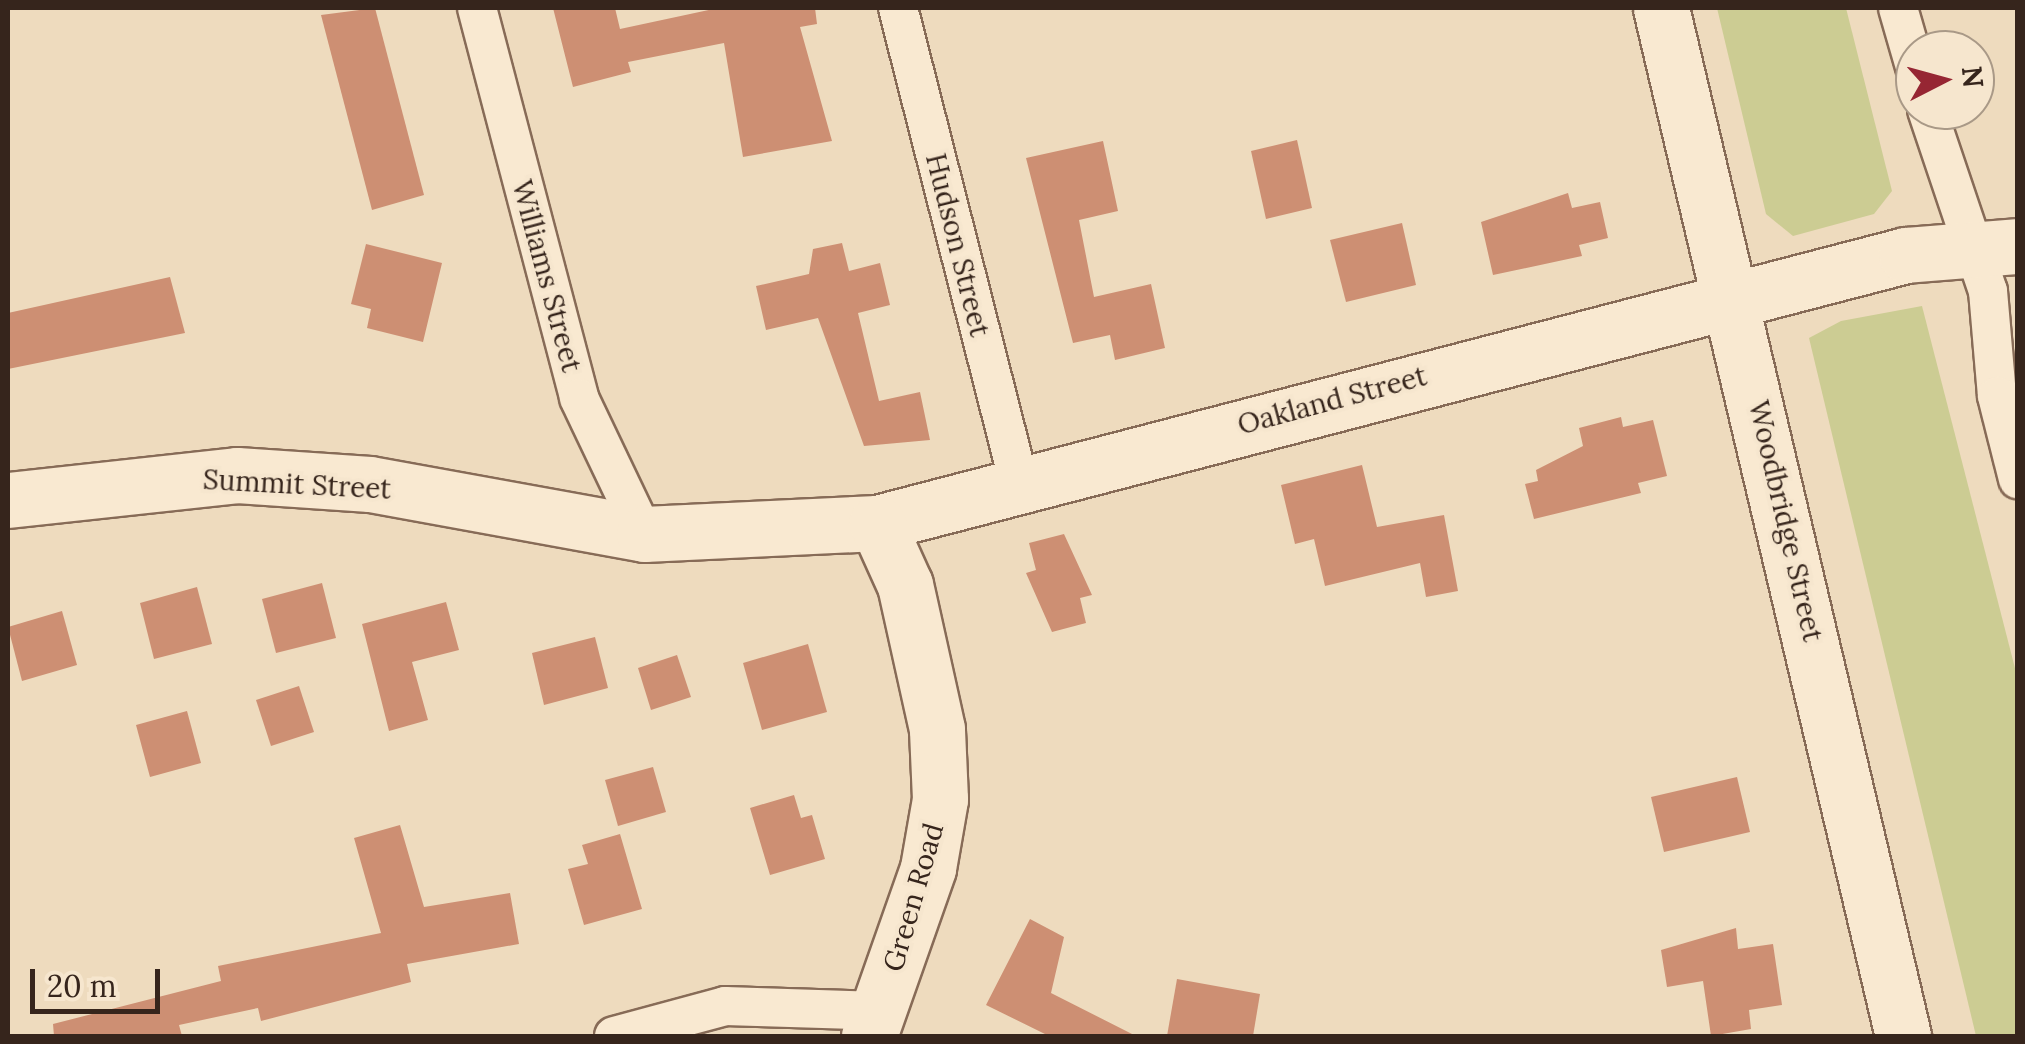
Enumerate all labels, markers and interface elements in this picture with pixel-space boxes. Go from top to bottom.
north arrow [1895,30,1995,130]
text: N [1954,64,1992,90]
street label: Hudson Street [919,150,997,340]
street label: Williams Street [505,176,589,376]
street label: Oakland Street [1234,359,1430,441]
street label: Woodbridge Street [1742,397,1830,645]
street label: Summit Street [202,462,392,506]
street label: Green Road [876,819,950,975]
scale bar [35,949,165,1011]
text: 20 m [47,967,116,1005]

